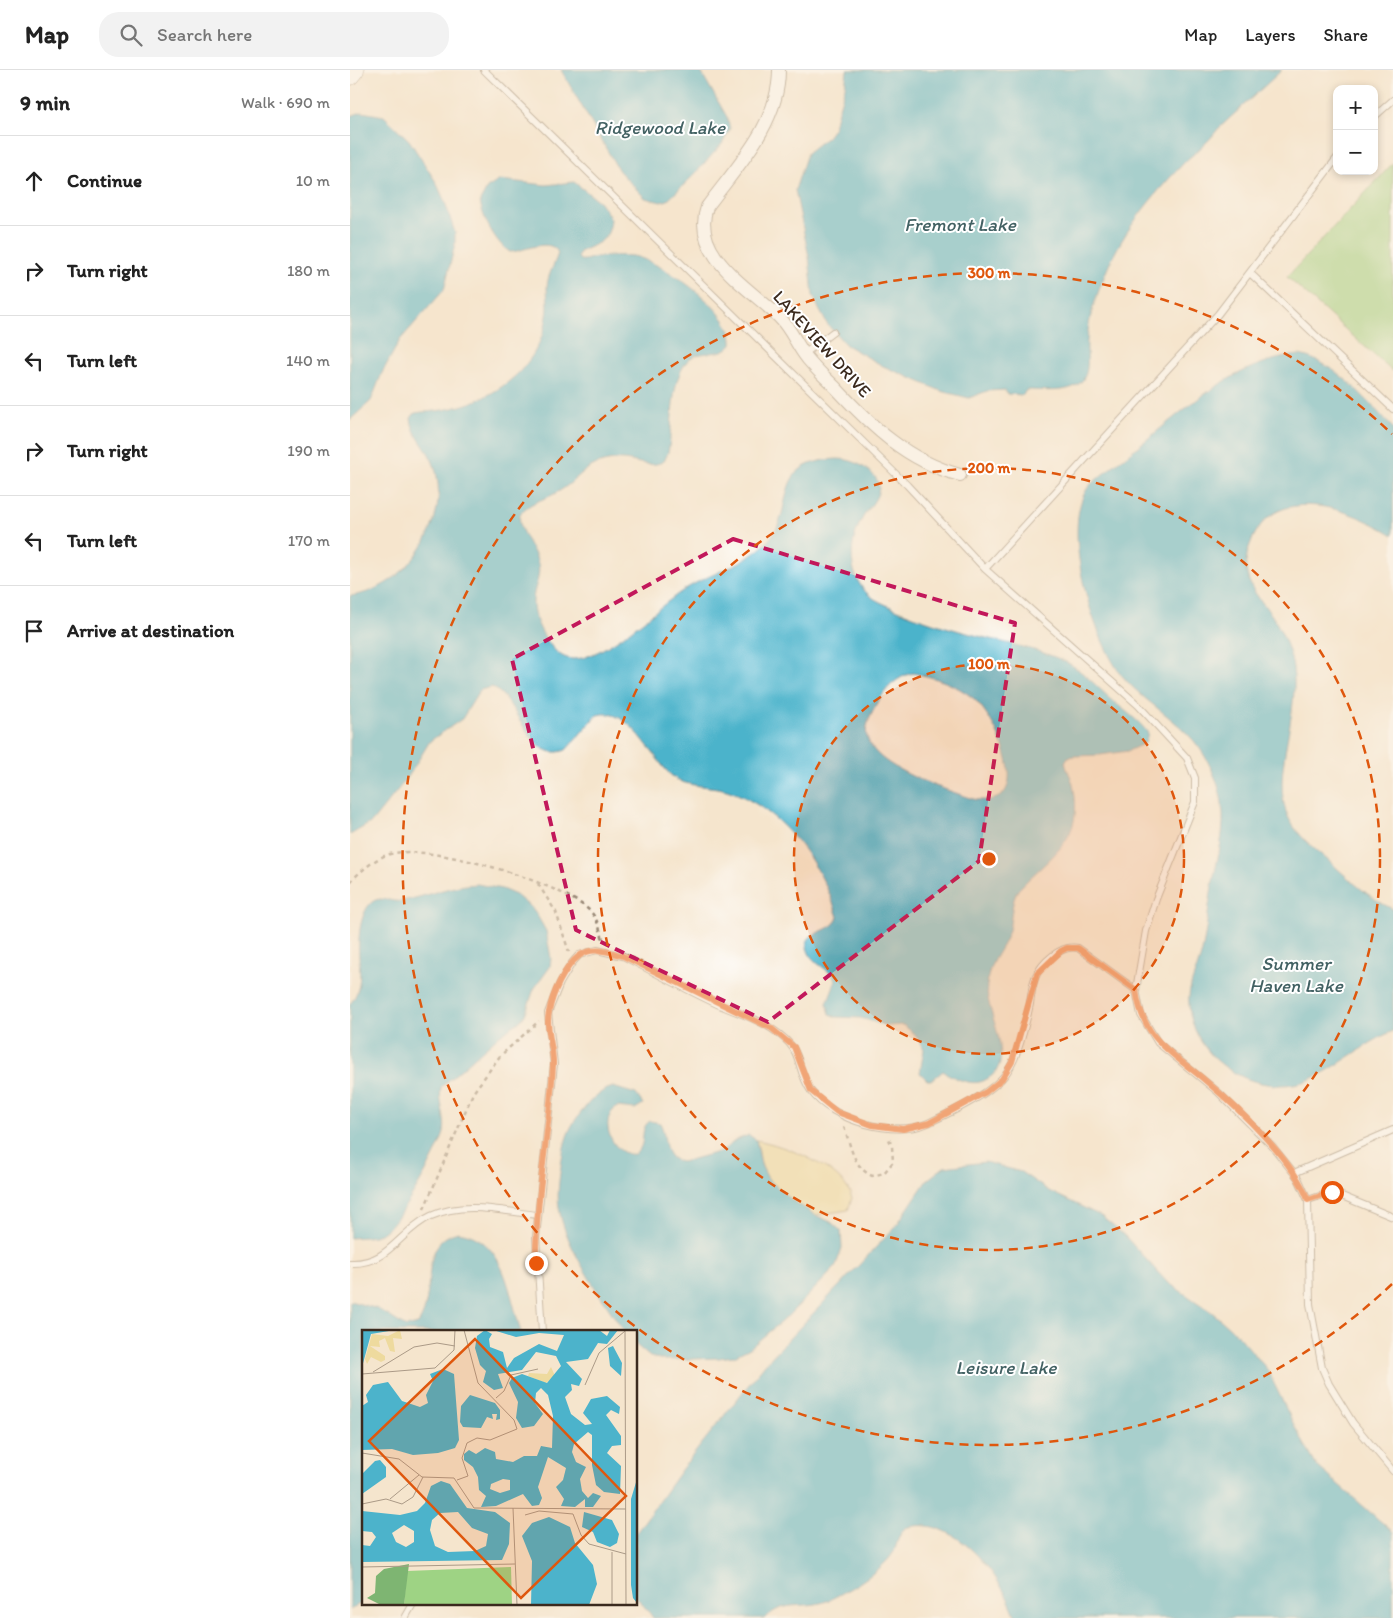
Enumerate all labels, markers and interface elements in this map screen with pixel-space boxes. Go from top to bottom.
search box [99,12,449,57]
text: Map [25,20,69,49]
icon: search [117,21,145,49]
text: Search here [157,23,252,46]
text: Map [1184,24,1217,46]
text: Layers [1245,24,1295,46]
text: Share [1323,24,1368,46]
map controls [1333,85,1378,175]
button: + [1333,85,1378,130]
text: 9 min [20,90,70,115]
text: Walk · 690 m [241,93,330,112]
water label: Ridgewood Lake [595,116,726,139]
button: − [1333,130,1378,175]
icon: ahead [20,167,48,195]
text: Continue [67,169,142,192]
text: 10 m [296,171,330,190]
water label: Fremont Lake [904,213,1017,236]
icon: right [20,257,48,285]
text: Turn right [67,259,148,282]
text: 180 m [287,261,330,280]
text: 300 m [968,264,1011,282]
street label: LAKEVIEW DRIVE [768,286,876,402]
icon: left [20,347,48,375]
text: Turn left [67,349,137,372]
text: 140 m [286,351,330,370]
icon: right [20,437,48,465]
text: Turn right [67,439,148,462]
text: 190 m [287,441,330,460]
text: 200 m [968,459,1011,477]
icon: left [20,527,48,555]
text: Turn left [67,529,137,552]
text: 170 m [288,531,330,550]
icon: arrive [20,617,48,645]
text: Arrive at destination [67,619,234,642]
text: 100 m [968,655,1010,673]
centre of rings [980,850,998,868]
water label: Summer Haven Lake [1249,952,1344,997]
route start [1321,1181,1344,1204]
route end [525,1252,548,1275]
inset map [362,1330,638,1606]
water label: Leisure Lake [956,1356,1057,1379]

